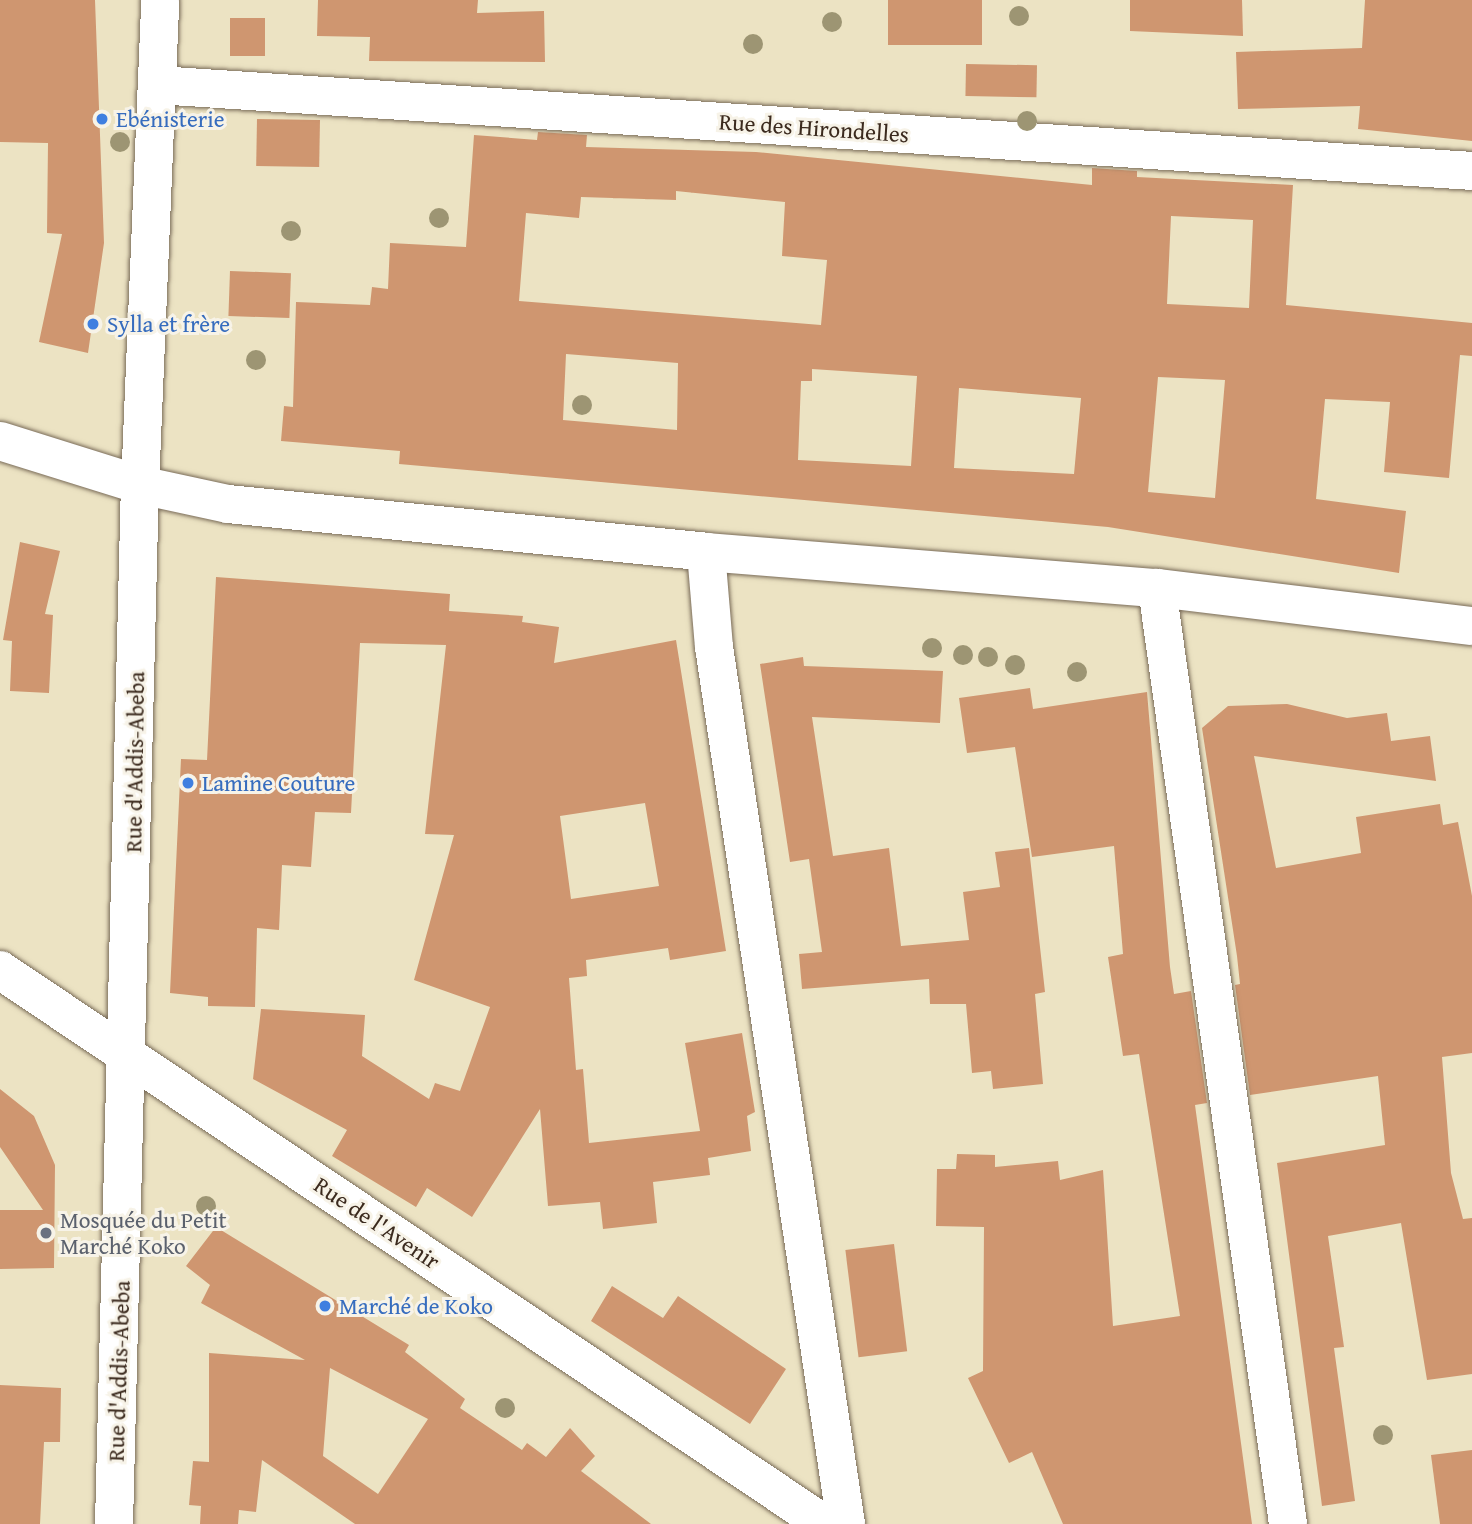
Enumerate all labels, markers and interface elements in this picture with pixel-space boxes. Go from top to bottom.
place label: Ebénisterie [116,105,224,133]
street label: Rue des Hirondelles [718,108,910,148]
marker: Ebénisterie [94,111,110,127]
place label: Sylla et frère [107,310,230,338]
marker: Sylla et frère [85,316,101,332]
street label: Rue d'Addis-Abeba [120,671,150,853]
place label: Lamine Couture [202,769,355,797]
marker: Lamine Couture [180,775,196,791]
street label: Rue de l'Avenir [309,1171,445,1275]
place label: Mosquée du Petit Marché Koko [60,1206,227,1260]
marker: Mosquée du Petit Marché Koko [38,1225,54,1241]
street label: Rue d'Addis-Abeba [102,1280,136,1462]
place label: Marché de Koko [339,1292,493,1320]
marker: Marché de Koko [317,1298,333,1314]

